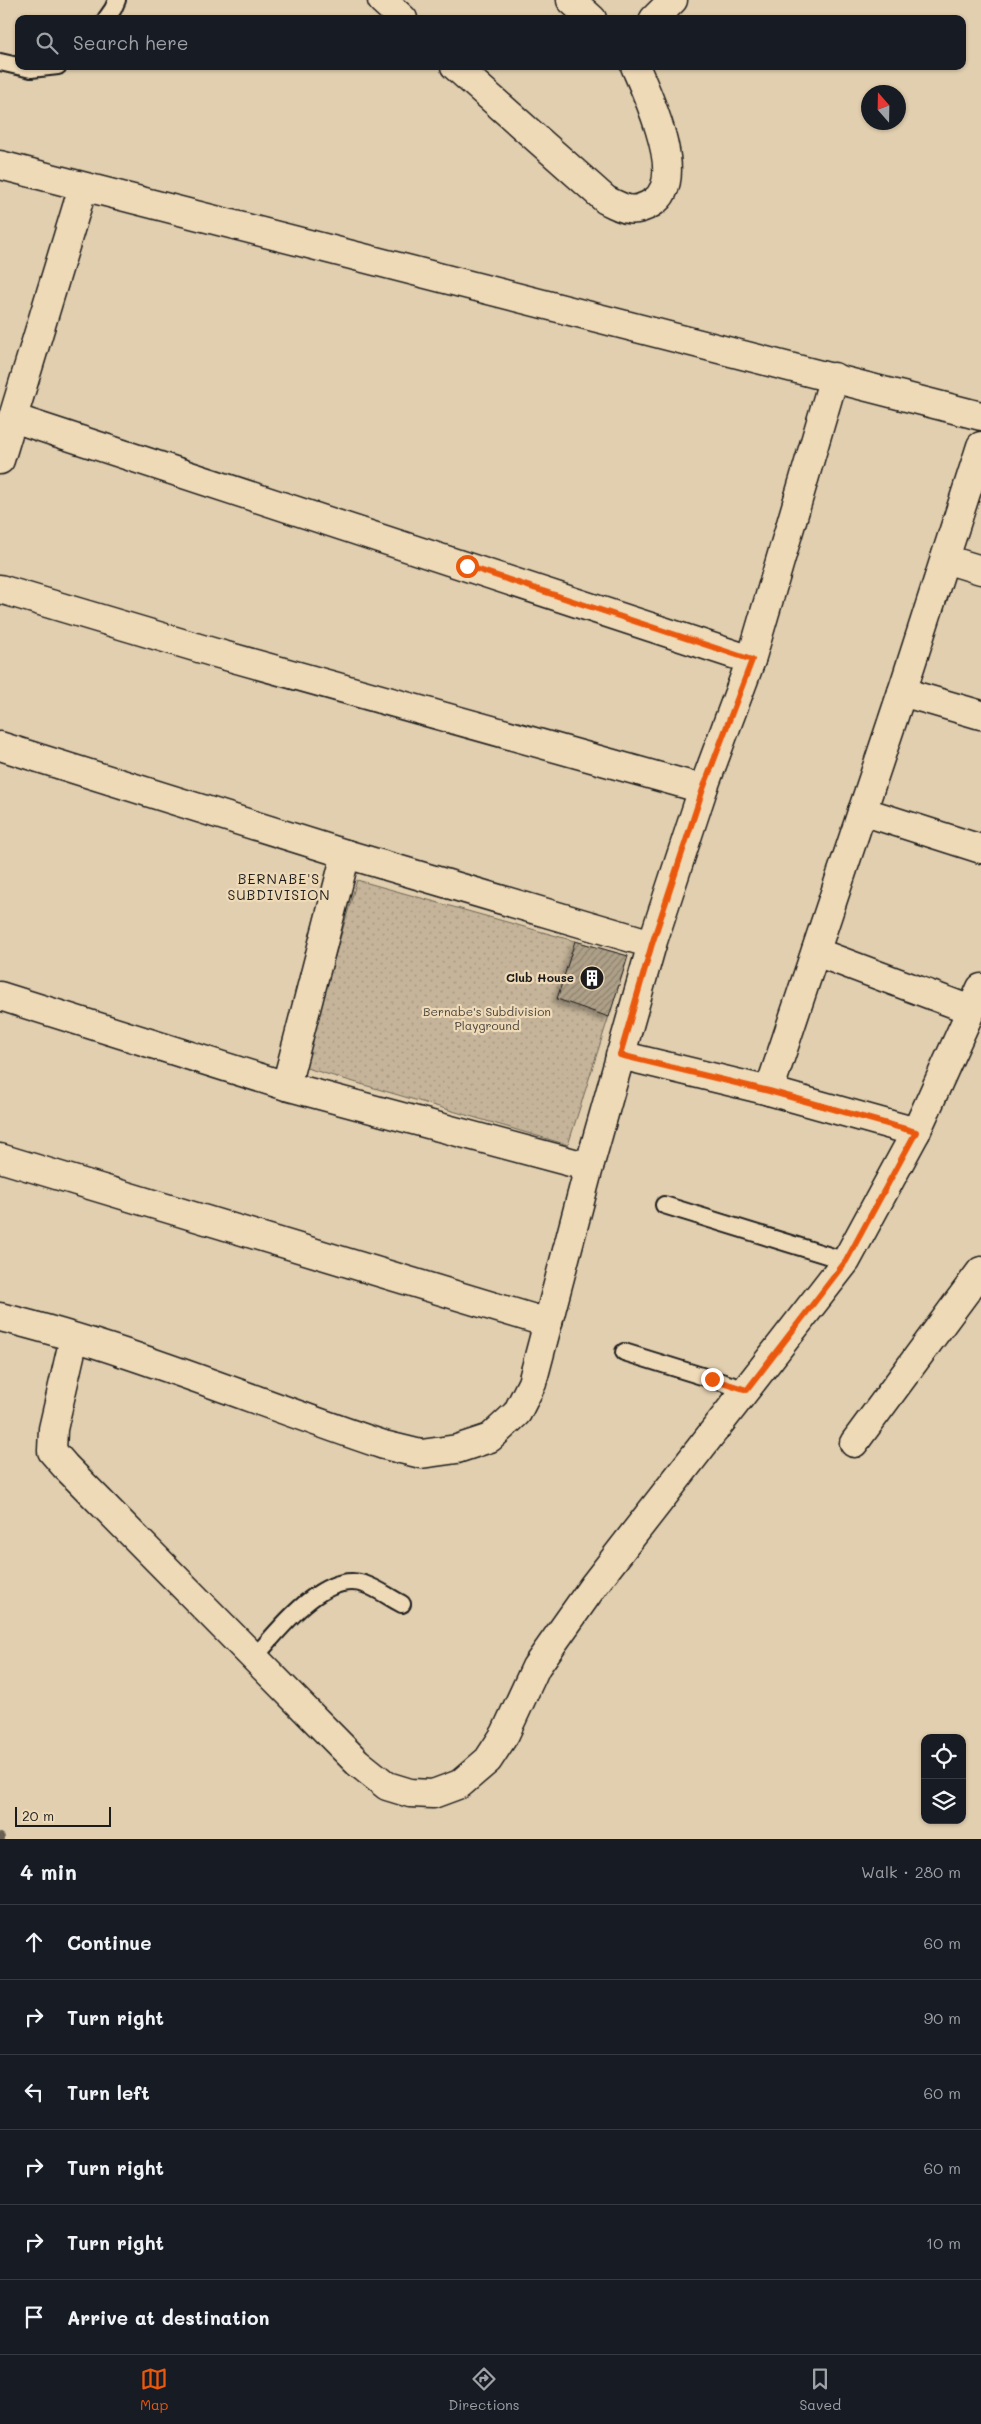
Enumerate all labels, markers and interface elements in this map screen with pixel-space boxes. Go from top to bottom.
search box [15,15,966,70]
icon: search [33,29,61,57]
text: Search here [73,30,189,55]
north arrow [861,85,906,130]
route start [456,555,479,578]
district label: BERNABE'S SUBDIVISION [227,869,331,904]
building icon: Club House [579,965,605,991]
place label: Club House [506,969,574,985]
park label: Bernabe's Subdivision Playground [423,1003,551,1033]
route end [701,1368,724,1391]
map controls [921,1734,966,1824]
button: locate [921,1734,966,1779]
button: layers [921,1779,966,1824]
scale bar [15,1804,111,1827]
text: 20 m [22,1806,54,1825]
text: 4 min [20,1858,77,1885]
text: Walk · 280 m [861,1861,961,1882]
icon: ahead [20,1928,48,1956]
text: Continue [67,1930,152,1955]
text: 60 m [924,1932,961,1953]
icon: right [20,2003,48,2031]
text: Turn right [67,2005,164,2030]
text: 90 m [924,2007,961,2028]
icon: left [20,2078,48,2106]
text: Turn left [67,2080,150,2105]
text: 60 m [924,2082,961,2103]
icon: right [20,2153,48,2181]
text: Turn right [67,2155,164,2180]
text: 60 m [924,2157,961,2178]
icon: right [20,2228,48,2256]
text: Turn right [67,2230,164,2255]
text: 10 m [926,2232,961,2253]
icon: arrive [20,2303,48,2331]
text: Arrive at destination [67,2305,270,2330]
tab: Map [140,2365,168,2414]
tab: Directions [448,2365,520,2414]
tab: Saved [799,2365,841,2414]

